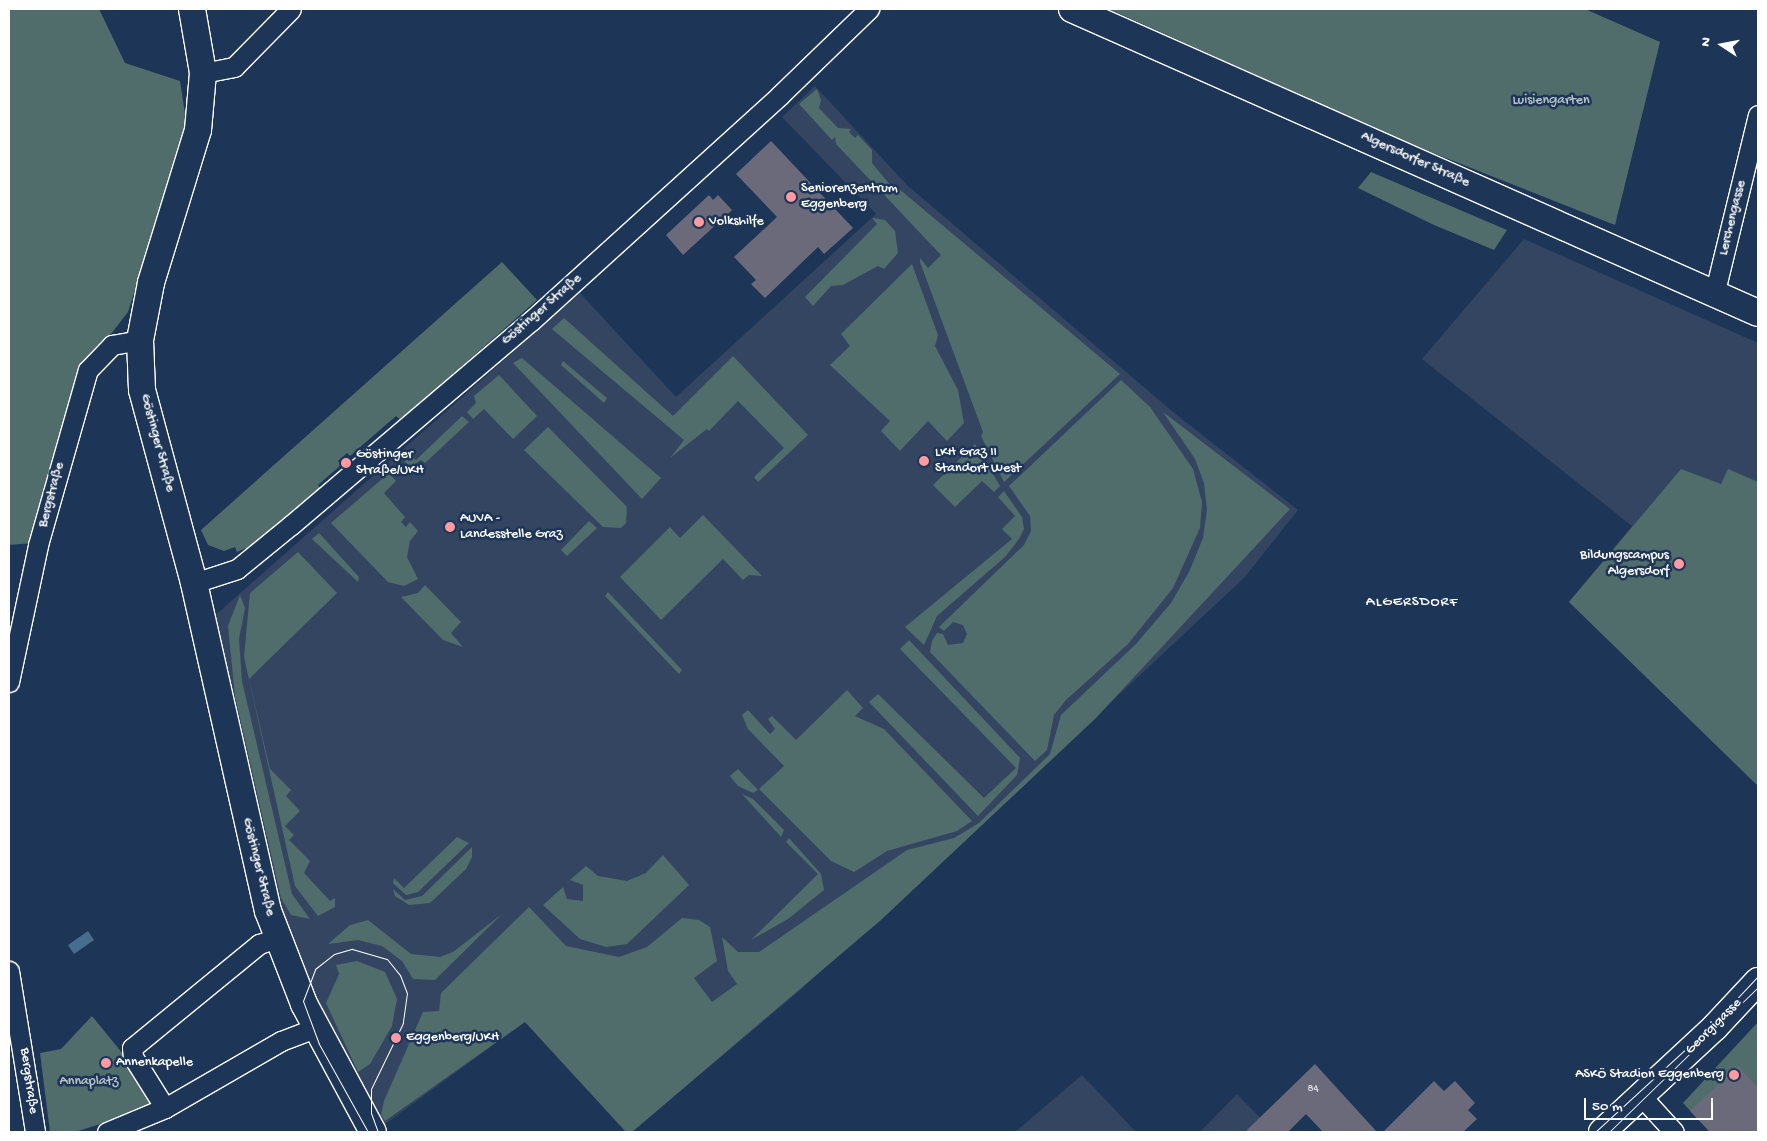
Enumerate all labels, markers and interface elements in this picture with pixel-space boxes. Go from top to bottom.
north arrow [1697,20,1747,70]
text: N [1698,36,1716,48]
park label: Luisiengarten [1512,93,1590,109]
street label: Algersdorfer Straße [1358,128,1472,192]
street label: Lerchengasse [1716,179,1750,257]
place label: Seniorenzentrum Eggenberg [801,181,898,213]
marker: Seniorenzentrum Eggenberg [785,191,797,203]
place label: Volkshilfe [709,214,764,230]
marker: Volkshilfe [693,216,705,228]
street label: Göstinger Straße [498,271,586,349]
street label: Göstinger Straße [136,392,178,494]
place label: LKH Graz II Standort West [935,445,1021,478]
place label: Göstinger Straße/UKH [356,447,424,480]
marker: LKH Graz II Standort West [917,454,931,468]
marker: Göstinger Straße/UKH [340,457,352,469]
street label: Bergstraße [35,461,69,529]
place label: AUVA - Landesstelle Graz [460,511,563,544]
marker: AUVA - Landesstelle Graz [444,521,456,533]
place label: Bildungscampus Algersdorf [1580,548,1669,580]
marker: Bildungscampus Algersdorf [1673,558,1685,570]
district label: ALGERSDORF [1365,594,1459,612]
street label: Göstinger Straße [238,816,278,918]
street label: Georgigasse [1682,995,1746,1059]
place label: Eggenberg/UKH [406,1030,499,1046]
marker: Eggenberg/UKH [390,1032,402,1044]
street label: Bergstraße [15,1047,41,1115]
place label: Annenkapelle [116,1055,193,1071]
marker: Annenkapelle [100,1057,112,1069]
place label: ASKÖ Stadion Eggenberg [1575,1067,1724,1083]
marker: ASKÖ Stadion Eggenberg [1728,1069,1740,1081]
park label: Annaplatz [60,1074,118,1090]
house number: 84 [1307,1082,1319,1096]
scale bar [1587,1088,1716,1120]
text: 50 m [1592,1098,1623,1116]

